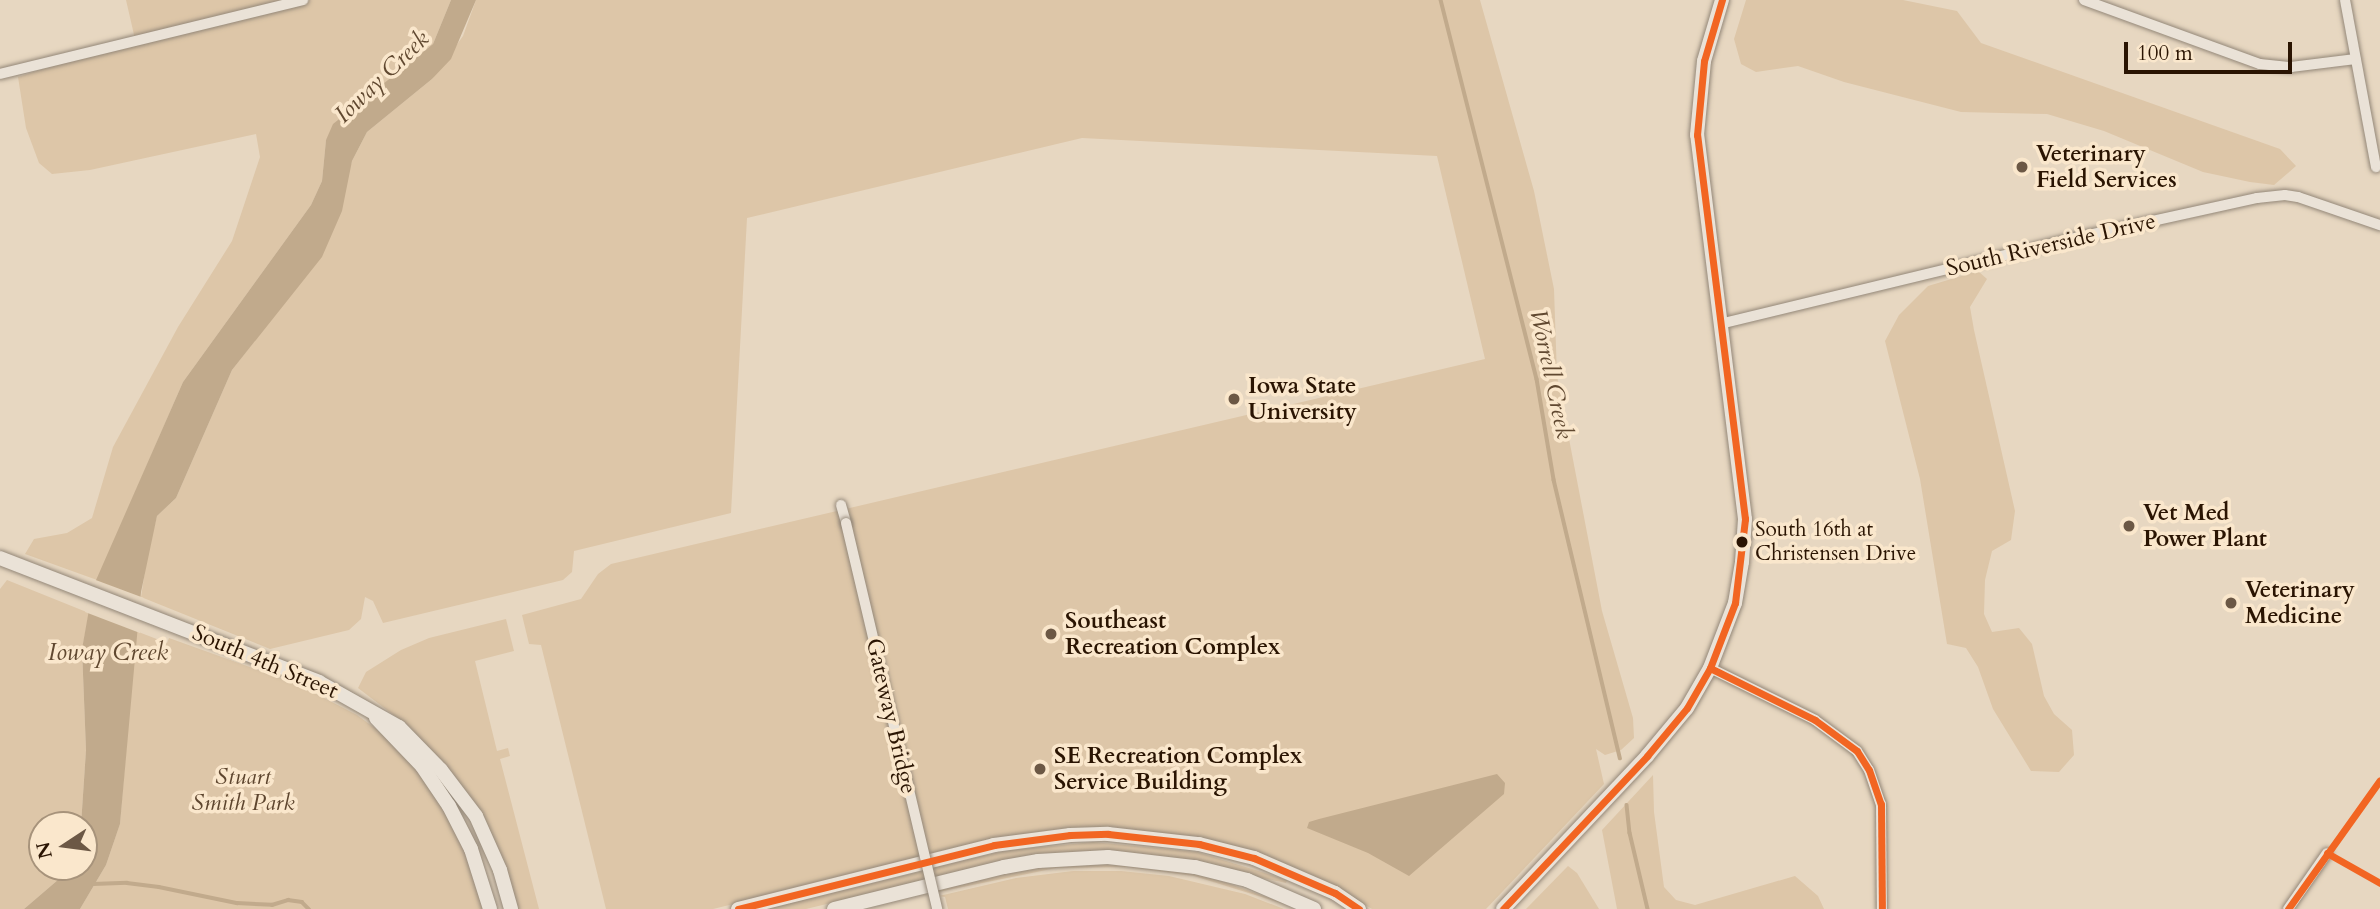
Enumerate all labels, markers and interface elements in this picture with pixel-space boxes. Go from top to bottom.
water label: Ioway Creek [329,25,435,129]
scale bar [2128,28,2296,72]
text: 100 m [2137,39,2193,68]
place label: Veterinary Field Services [2036,140,2177,194]
marker: Veterinary Field Services [2014,159,2030,175]
street label: South Riverside Drive [1944,207,2158,283]
water label: Worrell Creek [1523,306,1579,442]
place label: Iowa State University [1248,372,1357,426]
marker: Iowa State University [1226,391,1242,407]
place label: Vet Med Power Plant [2143,499,2267,553]
place label: South 16th at Christensen Drive [1755,517,1916,567]
marker: Vet Med Power Plant [2121,518,2137,534]
marker: South 16th at Christensen Drive [1735,535,1749,549]
place label: Veterinary Medicine [2245,576,2355,630]
marker: Veterinary Medicine [2223,595,2239,611]
place label: Southeast Recreation Complex [1065,607,1280,661]
street label: South 4th Street [188,619,342,705]
marker: Southeast Recreation Complex [1043,626,1059,642]
street label: Gateway Bridge [860,636,922,796]
water label: Ioway Creek [48,639,168,667]
place label: SE Recreation Complex Service Building [1054,742,1302,796]
marker: SE Recreation Complex Service Building [1032,761,1048,777]
park label: Stuart Smith Park [191,763,295,817]
north arrow [28,811,98,881]
text: N [30,839,59,861]

